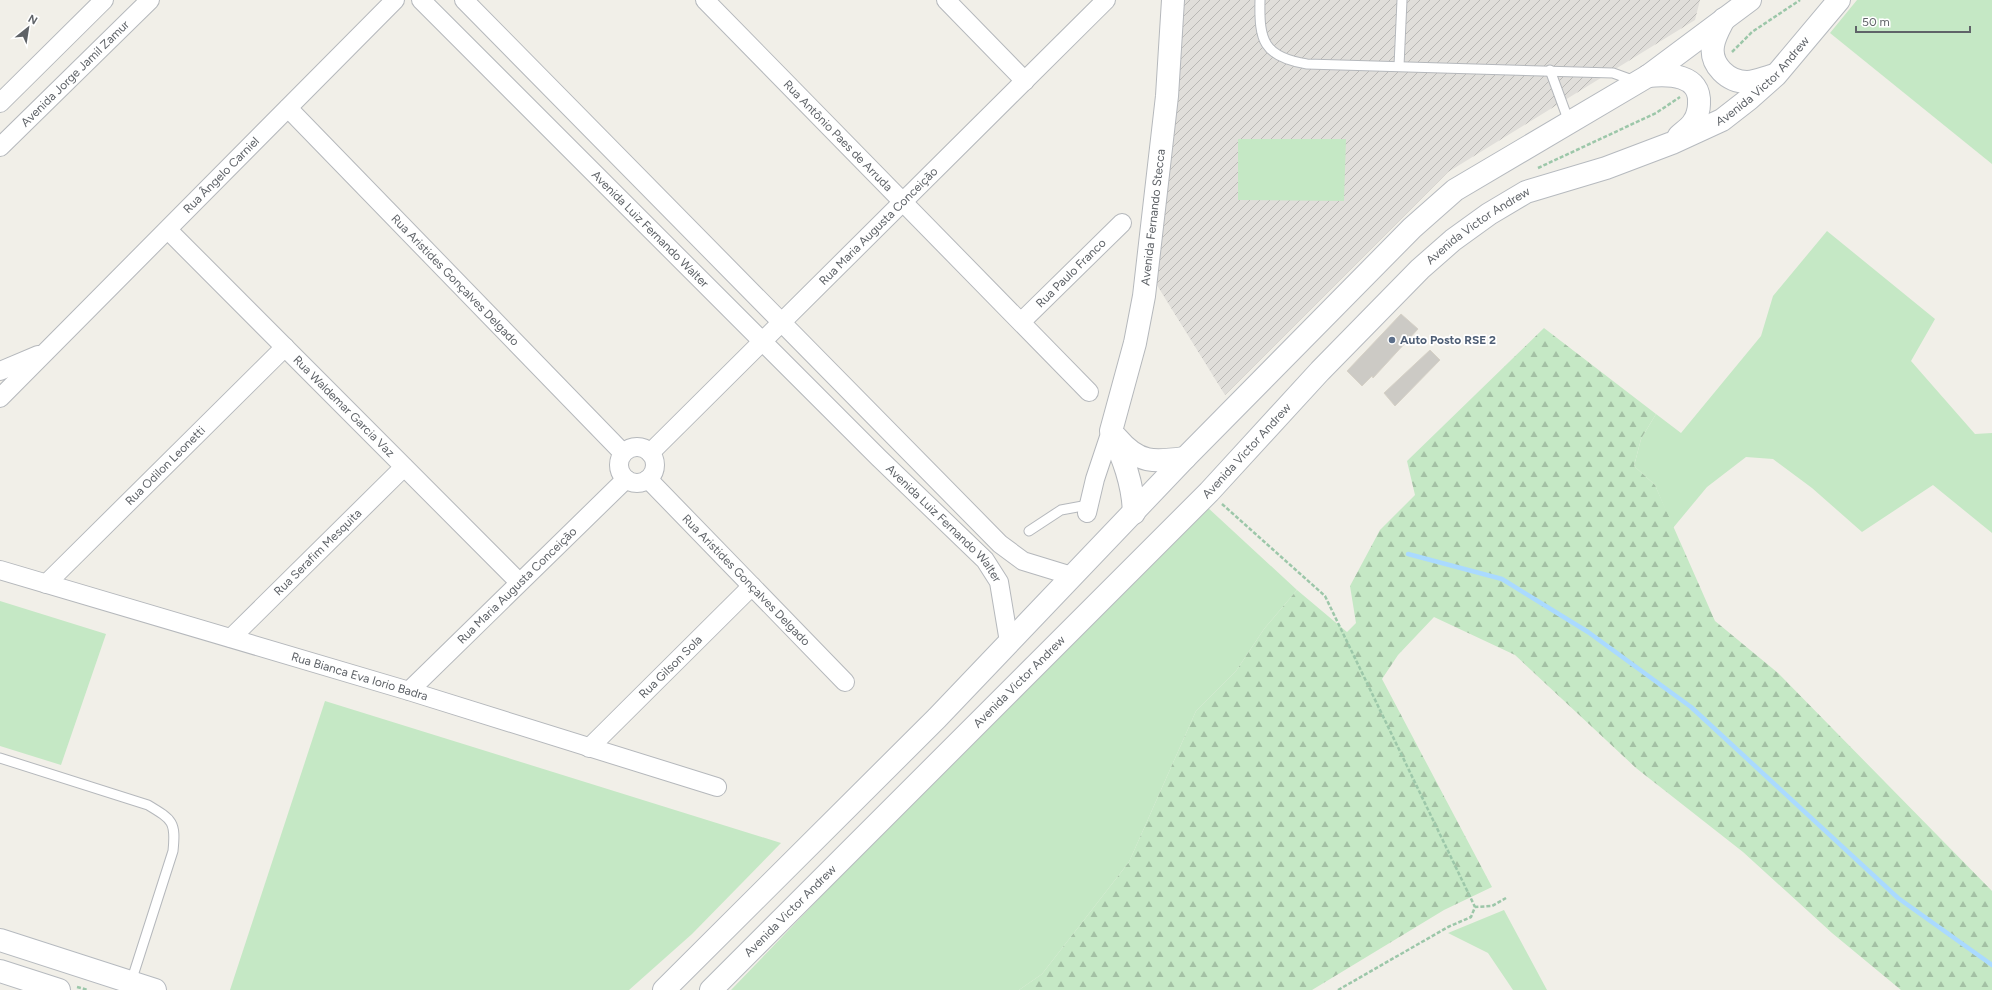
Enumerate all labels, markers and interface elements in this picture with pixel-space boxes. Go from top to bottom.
north arrow [8,8,48,48]
scale bar [1856,8,1970,34]
text: N [26,12,40,28]
text: 50 m [1862,15,1890,29]
street label: Avenida Jorge Jamil Zamur [18,17,132,130]
street label: Avenida Victor Andrew [1714,33,1813,129]
street label: Rua Antônio Paes de Arruda [781,77,895,194]
street label: Rua Ângelo Carniel [180,134,262,216]
street label: Avenida Fernando Stecca [1138,148,1168,286]
street label: Rua Maria Augusta Conceição [816,164,941,288]
street label: Avenida Luiz Fernando Walter [589,168,711,290]
street label: Avenida Victor Andrew [1423,184,1533,267]
street label: Rua Aristides Gonçalves Delgado [388,212,522,349]
street label: Rua Paulo Franco [1033,236,1109,310]
place label: Auto Posto RSE 2 [1400,333,1496,347]
marker: Auto Posto RSE 2 [1387,335,1397,345]
street label: Rua Waldemar Garcia Vaz [290,353,397,460]
street label: Avenida Victor Andrew [1200,400,1294,501]
street label: Rua Odilon Leonetti [122,423,208,508]
street label: Avenida Luiz Fernando Walter [883,462,1004,585]
street label: Rua Serafim Mesquita [271,506,364,598]
street label: Rua Aristides Gonçalves Delgado [679,512,813,649]
street label: Rua Maria Augusta Conceição [455,524,580,647]
street label: Avenida Victor Andrew [970,632,1069,731]
street label: Rua Gilson Sola [636,633,705,701]
street label: Rua Bianca Eva Iorio Badra [290,650,430,703]
street label: Avenida Victor Andrew [741,862,839,960]

